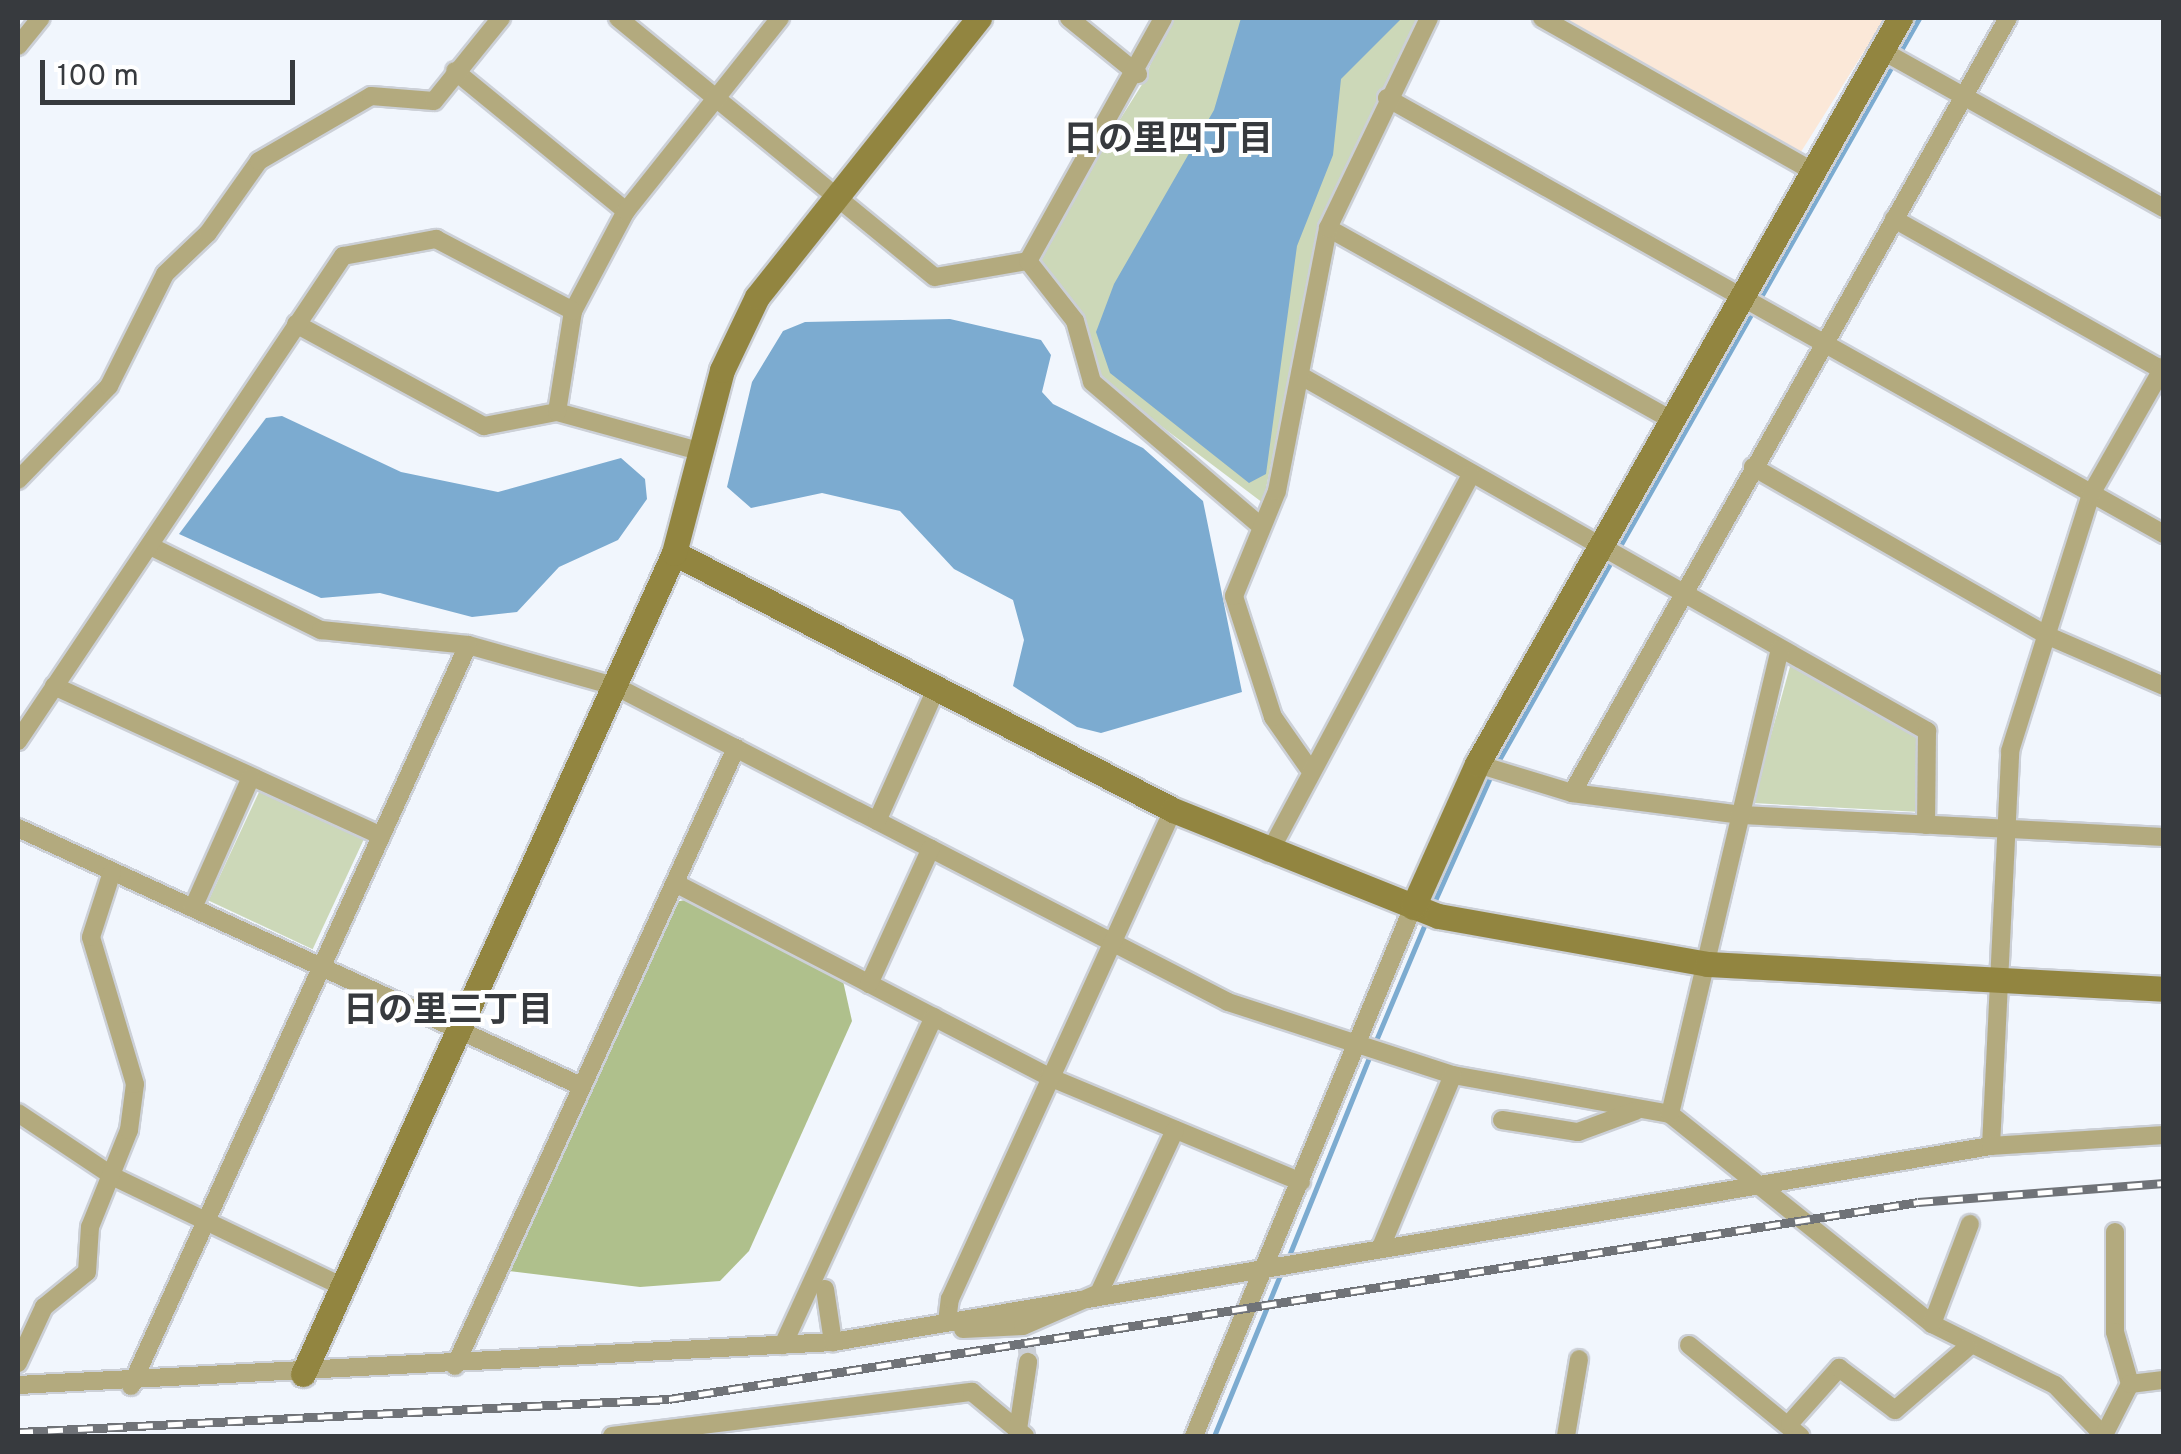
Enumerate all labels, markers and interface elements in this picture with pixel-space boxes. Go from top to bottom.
scale bar [45,40,300,102]
text: 100 m [57,59,139,96]
district label: 日の里四丁目 [1063,120,1273,162]
district label: 日の里三丁目 [343,991,553,1033]

